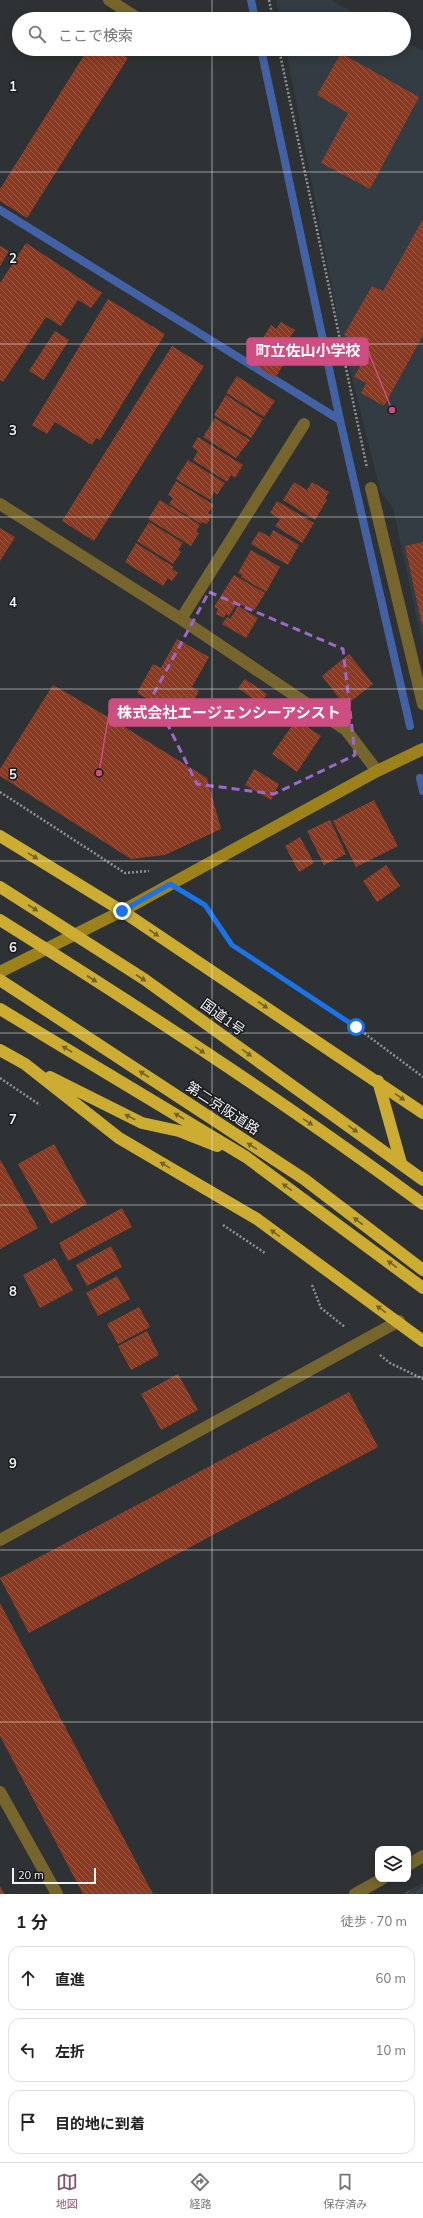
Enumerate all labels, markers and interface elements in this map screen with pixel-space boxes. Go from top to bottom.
search box [12,12,411,56]
icon: search [26,23,48,45]
text: ここで検索 [58,26,133,45]
text: 1 [9,78,17,94]
text: 2 [9,250,17,266]
callout: 町立佐山小学校 [247,338,368,365]
text: 町立佐山小学校 [255,341,361,360]
text: 3 [9,422,17,438]
text: 4 [9,594,17,610]
callout: 株式会社エージェンシーアシスト [109,699,350,726]
text: 株式会社エージェンシーアシスト [117,703,341,722]
text: 5 [9,766,17,782]
one-way arrow [28,852,38,860]
route end [113,902,131,920]
one-way arrow [27,904,38,912]
one-way arrow [149,929,160,937]
text: 6 [9,939,17,955]
one-way arrow [136,974,146,982]
one-way arrow [86,975,97,982]
street label: 国道1号 [197,995,249,1039]
one-way arrow [258,1001,268,1009]
route start [347,1018,365,1036]
one-way arrow [61,1046,73,1053]
one-way arrow [195,1046,205,1054]
one-way arrow [242,1049,252,1057]
one-way arrow [139,1070,149,1078]
street label: 第二京阪道路 [183,1078,263,1138]
one-way arrow [395,1093,406,1101]
text: 7 [9,1111,17,1127]
one-way arrow [173,1113,185,1120]
one-way arrow [124,1114,136,1120]
one-way arrow [303,1118,313,1126]
one-way arrow [347,1125,358,1133]
one-way arrow [247,1142,258,1150]
one-way arrow [159,1161,171,1168]
one-way arrow [282,1183,293,1191]
one-way arrow [353,1217,364,1225]
one-way arrow [270,1229,281,1237]
one-way arrow [387,1260,398,1268]
text: 8 [9,1283,17,1299]
one-way arrow [376,1305,386,1313]
text: 9 [9,1455,17,1471]
map controls [375,1846,411,1882]
button: layers [375,1846,411,1882]
scale bar [12,1866,96,1885]
text: 20 m [18,1868,44,1882]
text: 1 分 [16,1911,48,1932]
text: 徒歩 · 70 m [341,1913,407,1929]
icon: ahead [17,1967,39,1989]
text: 直進 [55,1970,85,1989]
text: 60 m [376,1970,406,1986]
icon: left [17,2039,39,2061]
text: 左折 [55,2042,85,2061]
text: 10 m [376,2042,406,2058]
icon: arrive [17,2111,39,2133]
text: 目的地に到着 [55,2114,145,2133]
tab: 地図 [56,2171,78,2211]
tab: 経路 [189,2171,211,2211]
tab: 保存済み [323,2171,367,2211]

